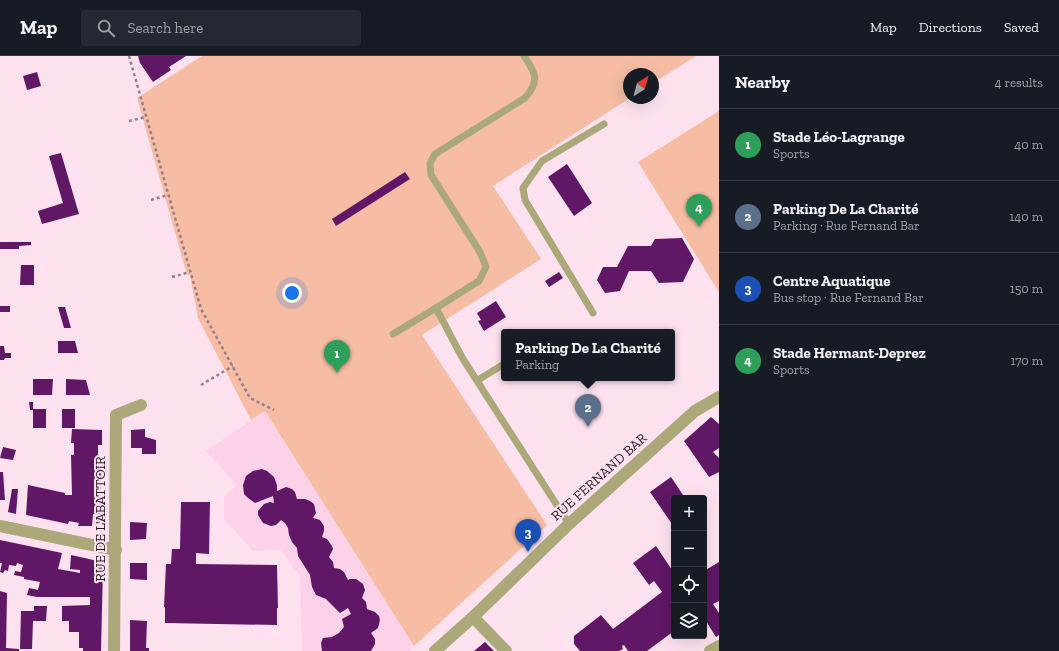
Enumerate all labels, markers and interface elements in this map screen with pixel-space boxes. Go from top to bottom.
search box [81,10,361,46]
text: Map [20,16,57,39]
icon: search [95,17,117,39]
text: Search here [127,19,203,37]
text: Map [870,19,897,36]
text: Directions [919,19,982,36]
text: Saved [1004,19,1039,36]
north arrow [623,68,659,104]
text: Nearby [735,72,790,92]
text: 4 results [995,75,1043,90]
text: Stade Léo-Lagrange [773,128,905,146]
text: 1 [745,137,751,152]
text: 40 m [1014,137,1043,152]
text: Sports [773,146,810,161]
pin: 4 [686,194,712,227]
text: Parking De La Charité [773,200,919,218]
text: 2 [745,209,751,224]
text: 140 m [1009,209,1043,224]
text: Parking · Rue Fernand Bar [773,218,920,233]
text: Centre Aquatique [773,272,891,290]
text: 3 [745,281,751,296]
text: 150 m [1010,281,1043,296]
your location [282,283,302,303]
text: Bus stop · Rue Fernand Bar [773,290,924,305]
popup [501,329,675,381]
text: Parking De La Charité [515,339,661,357]
pin: 1 [324,340,350,373]
text: Stade Hermant-Deprez [773,344,926,362]
text: 4 [744,353,752,368]
text: 170 m [1010,353,1043,368]
text: Parking [515,357,559,372]
text: Sports [773,362,810,377]
pin: 2 [575,394,601,427]
street label: RUE FERNAND BAR [548,429,651,524]
street label: RUE DE L'ABATTOIR [92,456,109,582]
map controls [671,495,707,639]
button: + [671,495,707,531]
pin: 3 [515,519,541,552]
button: − [671,531,707,567]
button: locate [671,567,707,603]
button: layers [671,603,707,639]

